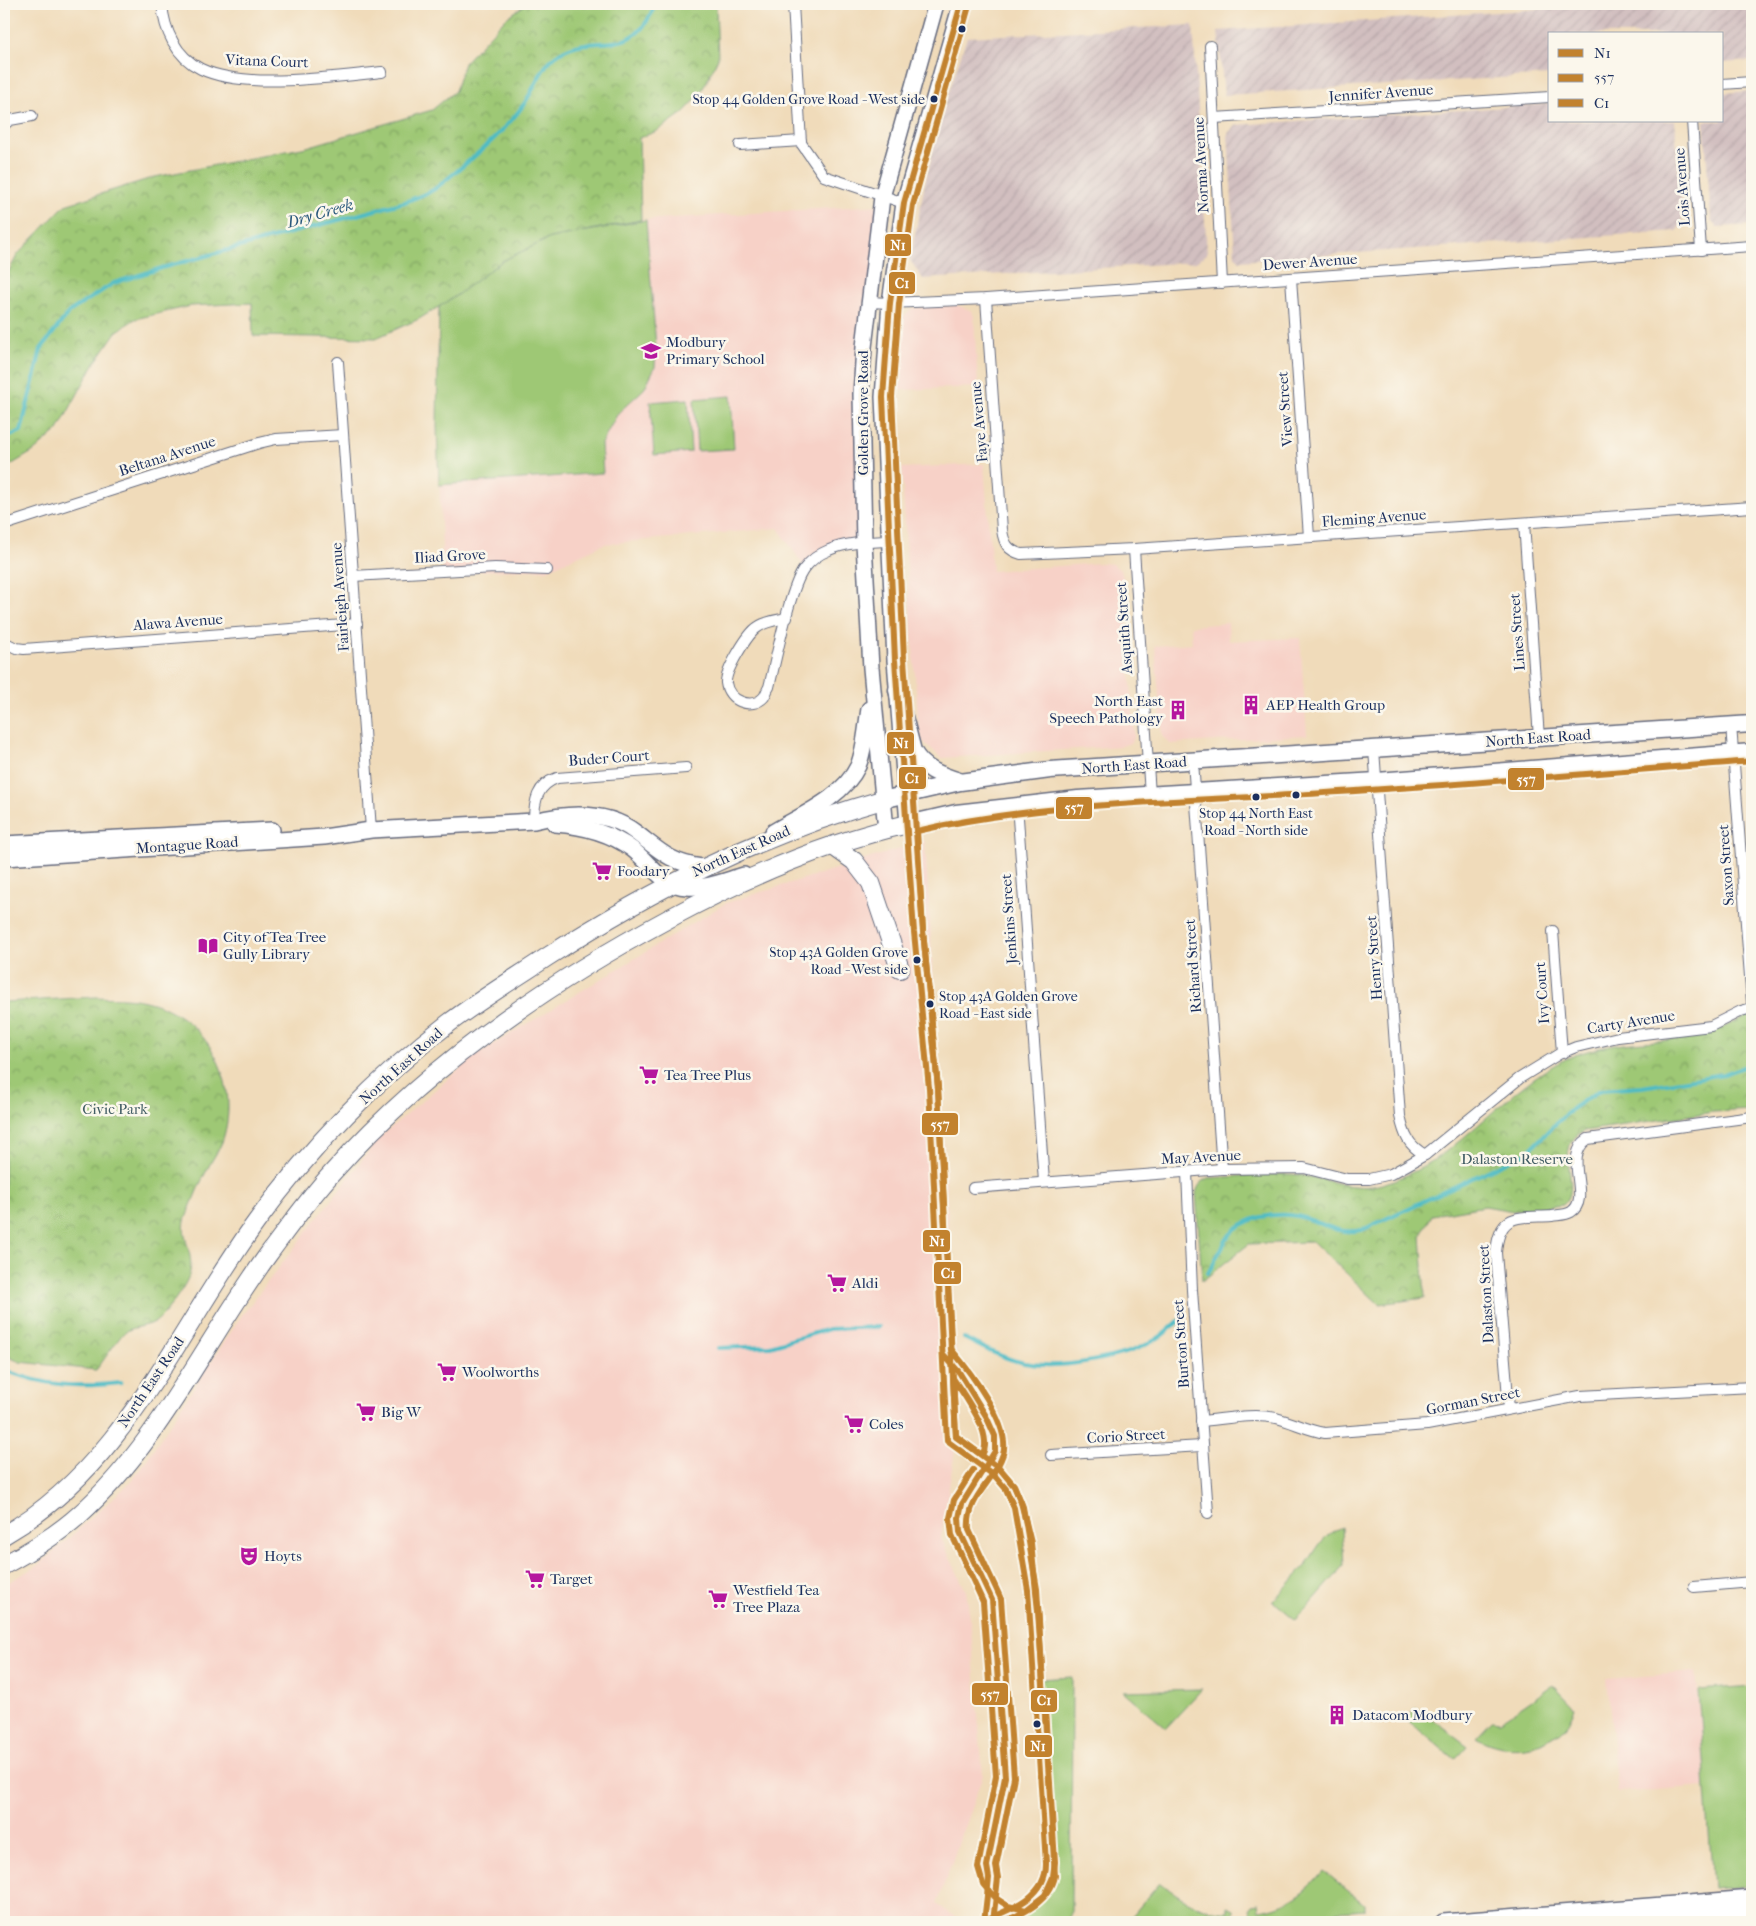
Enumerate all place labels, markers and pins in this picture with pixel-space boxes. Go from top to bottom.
unlabelled marker [957,24,967,34]
place label: Stop 44 Golden Grove Road - West side [692,91,925,108]
marker: Stop 44 Golden Grove Road - West side [929,94,939,104]
place label: Modbury Primary School [666,333,765,368]
school or university icon: Modbury Primary School [640,340,662,362]
place label: North East Speech Pathology [1049,692,1164,727]
building icon: AEP Health Group [1240,694,1262,716]
place label: AEP Health Group [1265,696,1385,714]
building icon: North East Speech Pathology [1167,699,1189,721]
unlabelled marker [1291,790,1301,800]
marker: Stop 44 North East Road - North side [1251,792,1261,802]
place label: Stop 44 North East Road - North side [1199,805,1313,839]
supermarket icon: Foodary [591,860,613,882]
place label: Foodary [617,862,671,880]
place label: City of Tea Tree Gully Library [223,928,327,963]
library icon: City of Tea Tree Gully Library [197,935,219,957]
place label: Stop 43A Golden Grove Road - West side [769,944,908,978]
marker: Stop 43A Golden Grove Road - West side [912,955,922,965]
place label: Stop 43A Golden Grove Road - East side [939,988,1078,1022]
marker: Stop 43A Golden Grove Road - East side [925,999,935,1009]
supermarket icon: Tea Tree Plus [638,1064,660,1086]
place label: Tea Tree Plus [664,1066,751,1084]
supermarket icon: Aldi [826,1272,848,1294]
place label: Aldi [851,1274,879,1292]
supermarket icon: Woolworths [436,1361,458,1383]
place label: Woolworths [461,1363,539,1381]
supermarket icon: Big W [355,1401,377,1423]
place label: Big W [381,1403,422,1421]
supermarket icon: Coles [843,1413,865,1435]
place label: Coles [869,1415,904,1433]
theatre icon: Hoyts [238,1545,260,1567]
place label: Hoyts [264,1547,302,1565]
supermarket icon: Target [524,1568,546,1590]
place label: Target [550,1570,594,1588]
place label: Westfield Tea Tree Plaza [732,1581,820,1616]
supermarket icon: Westfield Tea Tree Plaza [707,1588,729,1610]
building icon: Datacom Modbury [1326,1704,1348,1726]
place label: Datacom Modbury [1352,1706,1473,1724]
unlabelled marker [1032,1719,1042,1729]

